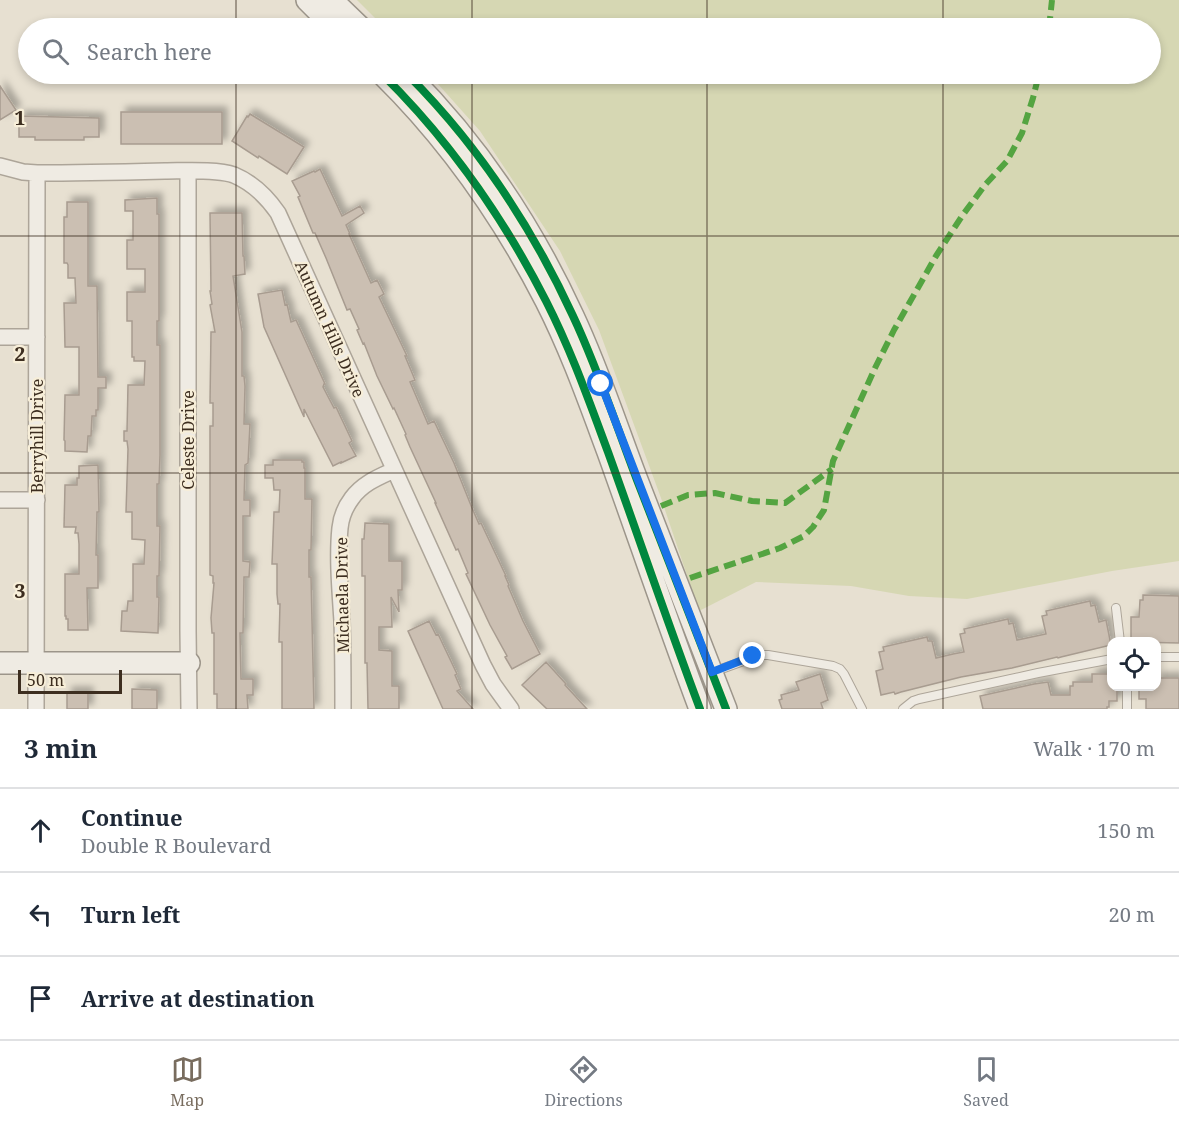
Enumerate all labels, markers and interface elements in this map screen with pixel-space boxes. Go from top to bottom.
search box [18,18,1161,84]
icon: search [39,35,72,68]
text: Search here [87,36,212,66]
text: 1 [14,104,26,131]
street label: Autumn Hills Drive [290,257,370,401]
text: 2 [14,340,26,367]
route start [587,370,613,396]
street label: Berryhill Drive [26,379,48,493]
street label: Celeste Drive [177,390,199,490]
street label: Michaela Drive [330,537,354,653]
text: 3 [14,577,26,604]
map controls [1107,637,1161,691]
button: locate [1107,637,1161,691]
route end [739,642,765,668]
scale bar [18,667,122,694]
text: 50 m [27,669,64,691]
text: 3 min [24,730,98,766]
text: Walk · 170 m [1033,735,1155,762]
text: Continue [81,802,183,832]
icon: ahead [24,814,57,847]
text: 150 m [1097,817,1155,844]
text: Double R Boulevard [81,832,271,859]
icon: left [24,898,57,931]
text: Turn left [81,899,180,929]
text: 20 m [1109,901,1155,928]
icon: arrive [24,982,57,1015]
text: Arrive at destination [81,983,315,1013]
tab: Map [170,1053,204,1111]
tab: Directions [545,1053,623,1111]
tab: Saved [963,1053,1009,1111]

